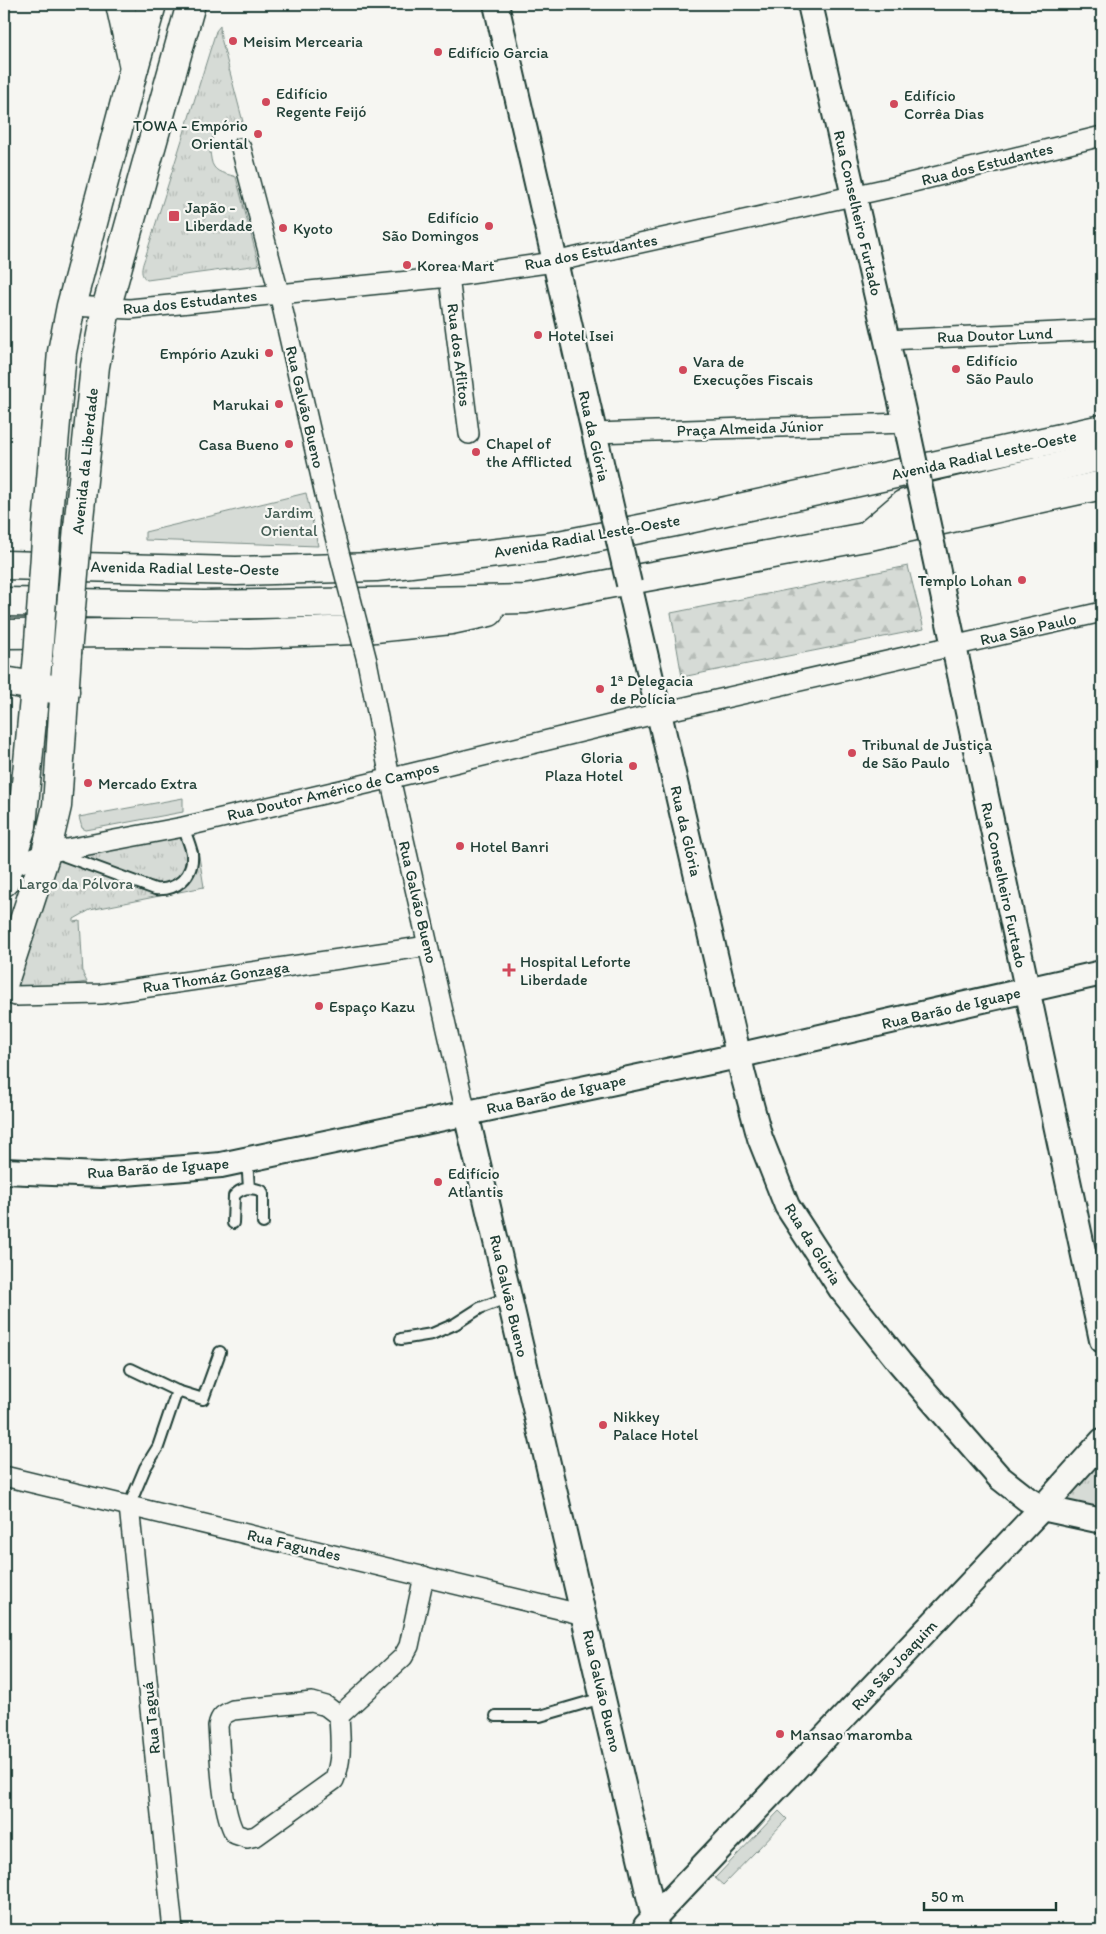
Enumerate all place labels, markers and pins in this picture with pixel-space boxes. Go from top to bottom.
place label: Meisim Mercearia [243,32,363,51]
marker: Meisim Mercearia [227,35,239,47]
place label: Edifício Garcia [448,43,549,62]
marker: Edifício Garcia [432,46,444,58]
place label: Edifício Regente Feijó [276,84,366,121]
place label: Edifício Corrêa Dias [904,86,984,123]
marker: Edifício Regente Feijó [260,96,272,108]
marker: Edifício Corrêa Dias [888,98,900,110]
place label: TOWA - Empório Oriental [133,116,248,153]
marker: TOWA - Empório Oriental [252,128,264,140]
place label: Japão - Liberdade [185,198,253,235]
place label: Edifício São Domingos [382,208,479,245]
marker: Japão - Liberdade [167,209,181,223]
place label: Kyoto [293,219,333,238]
marker: Edifício São Domingos [483,220,495,232]
marker: Kyoto [277,222,289,234]
place label: Korea Mart [417,256,494,275]
marker: Korea Mart [401,259,413,271]
place label: Hotel Isei [548,326,614,345]
marker: Hotel Isei [532,329,544,341]
place label: Empório Azuki [160,344,259,363]
marker: Empório Azuki [263,347,275,359]
place label: Edifício São Paulo [966,351,1034,388]
place label: Vara de Execuções Fiscais [693,352,813,389]
marker: Edifício São Paulo [950,363,962,375]
marker: Vara de Execuções Fiscais [677,364,689,376]
place label: Marukai [212,395,269,414]
marker: Marukai [273,398,285,410]
place label: Chapel of the Afflicted [486,434,572,471]
place label: Casa Bueno [198,435,279,454]
marker: Casa Bueno [283,438,295,450]
marker: Chapel of the Afflicted [470,446,482,458]
place label: Templo Lohan [918,571,1012,590]
marker: Templo Lohan [1016,574,1028,586]
place label: 1ª Delegacia de Polícia [610,671,693,708]
marker: 1ª Delegacia de Polícia [594,683,606,695]
place label: Tribunal de Justiça de São Paulo [862,735,993,772]
marker: Tribunal de Justiça de São Paulo [846,747,858,759]
place label: Gloria Plaza Hotel [545,748,624,785]
marker: Gloria Plaza Hotel [627,760,639,772]
place label: Mercado Extra [98,774,198,793]
marker: Mercado Extra [82,777,94,789]
place label: Hotel Banri [470,837,549,856]
marker: Hotel Banri [454,840,466,852]
place label: Hospital Leforte Liberdade [520,952,631,989]
marker: Hospital Leforte Liberdade [502,963,516,977]
place label: Espaço Kazu [329,997,415,1016]
marker: Espaço Kazu [313,1000,325,1012]
place label: Edifício Atlantis [448,1164,503,1201]
marker: Edifício Atlantis [432,1176,444,1188]
place label: Nikkey Palace Hotel [613,1407,699,1444]
marker: Nikkey Palace Hotel [597,1419,609,1431]
place label: Mansao maromba [790,1725,913,1744]
marker: Mansao maromba [774,1728,786,1740]

